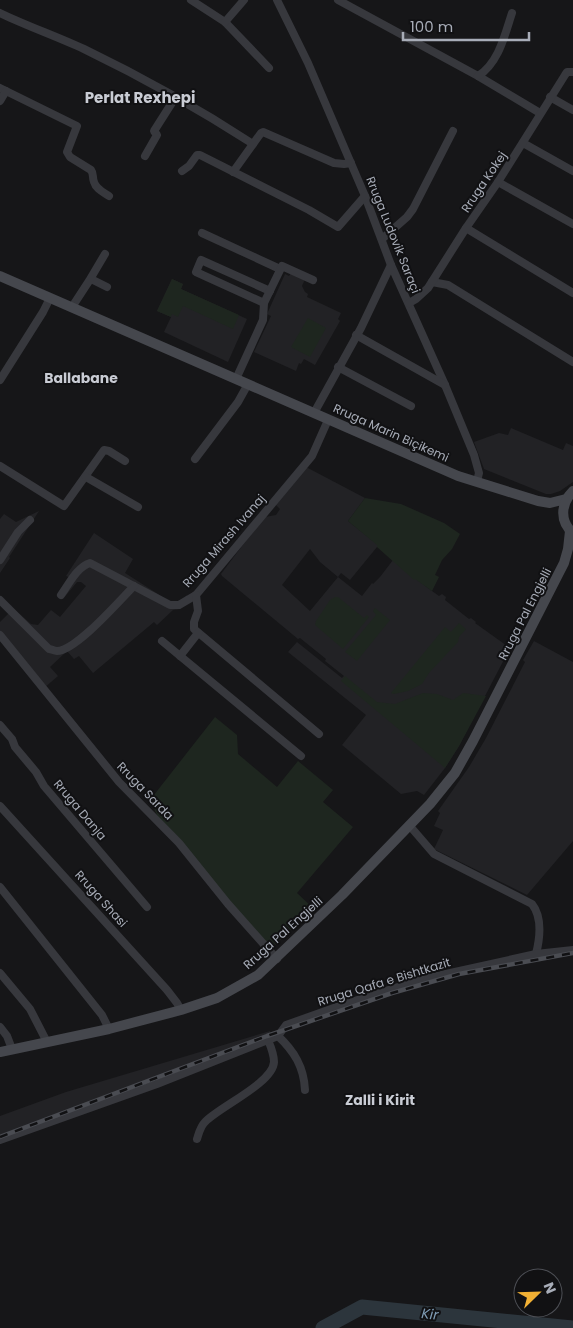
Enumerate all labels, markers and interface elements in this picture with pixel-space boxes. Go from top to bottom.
scale bar [403,10,529,42]
text: 100 m [410,16,453,37]
district label: Perlat Rexhepi [85,87,195,108]
street label: Rruga Kokej [457,148,510,216]
street label: Rruga Ludovik Saraçi [362,174,425,296]
district label: Ballabane [44,368,118,388]
street label: Rruga Marin Biçikemi [331,399,452,466]
street label: Rruga Mirash Ivanaj [178,490,269,591]
street label: Rruga Pal Engjelli [494,565,555,663]
street label: Rruga Sarda [113,758,177,823]
street label: Rruga Danja [50,776,111,844]
street label: Rruga Shasi [71,867,131,931]
street label: Rruga Pal Engjelli [239,892,326,973]
street label: Rruga Qafa e Bishtkazit [315,953,452,1010]
district label: Zalli i Kirit [345,1090,415,1110]
north arrow [513,1268,563,1318]
text: N [539,1279,561,1297]
water label: Kir [420,1303,440,1325]

